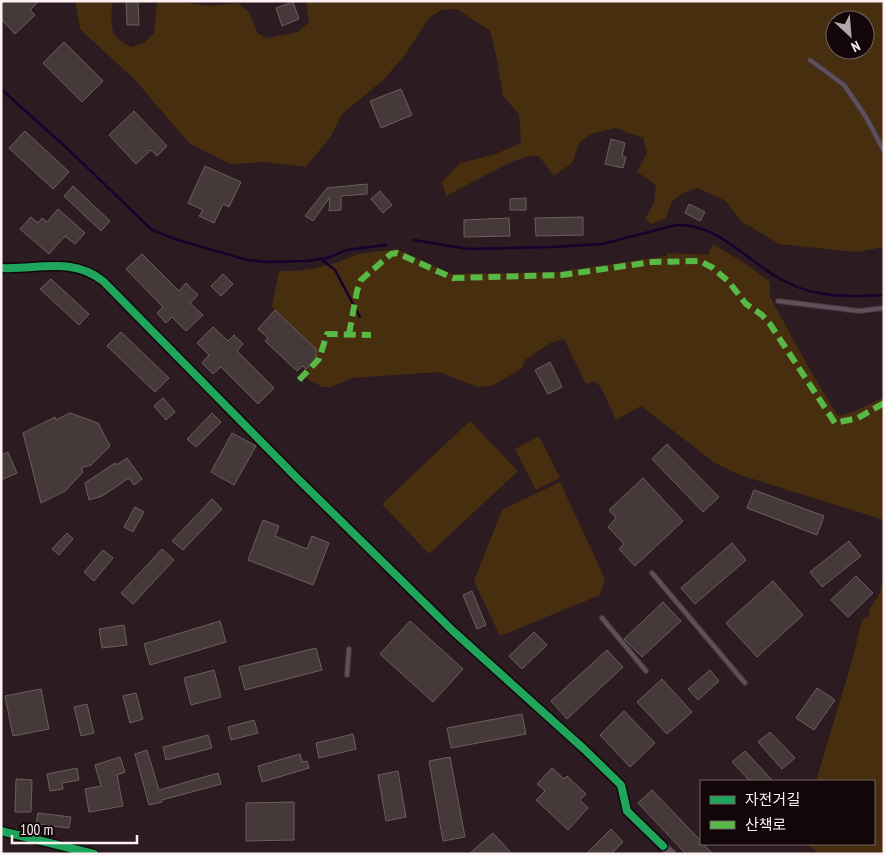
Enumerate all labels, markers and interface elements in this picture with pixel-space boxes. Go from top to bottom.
north arrow [825,10,875,60]
text: N [848,37,863,56]
legend [700,780,875,845]
text: 자전거길 [745,790,800,809]
scale bar [12,812,138,844]
text: 산책로 [745,815,786,834]
text: 100 m [20,820,53,839]

